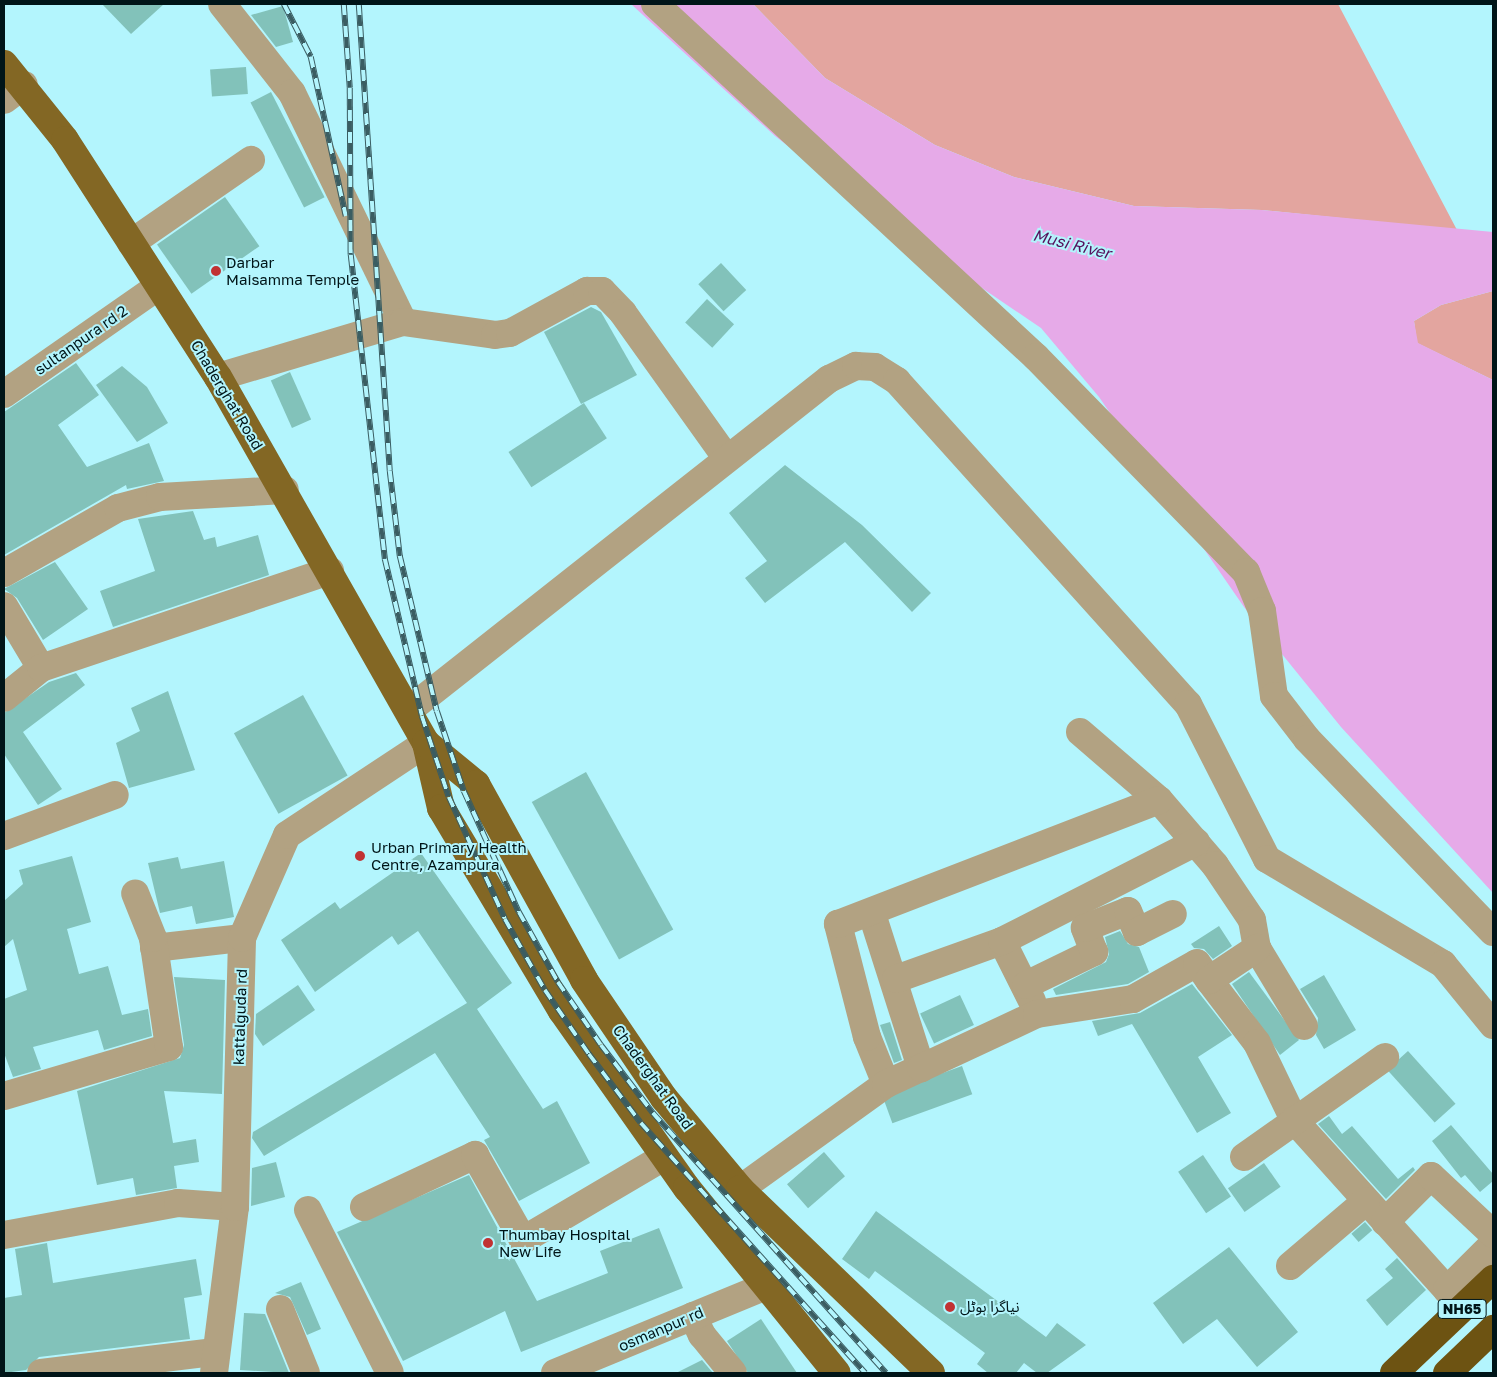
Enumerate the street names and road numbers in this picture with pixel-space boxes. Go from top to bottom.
street label: sultanpura rd 2 [31,301,131,379]
street label: Chaderghat Road [187,337,267,453]
street label: kattalguda rd [229,969,251,1065]
street label: Chaderghat Road [609,1021,697,1133]
road number: NH65 [1437,1298,1487,1320]
street label: osmanpur rd [616,1303,706,1355]

